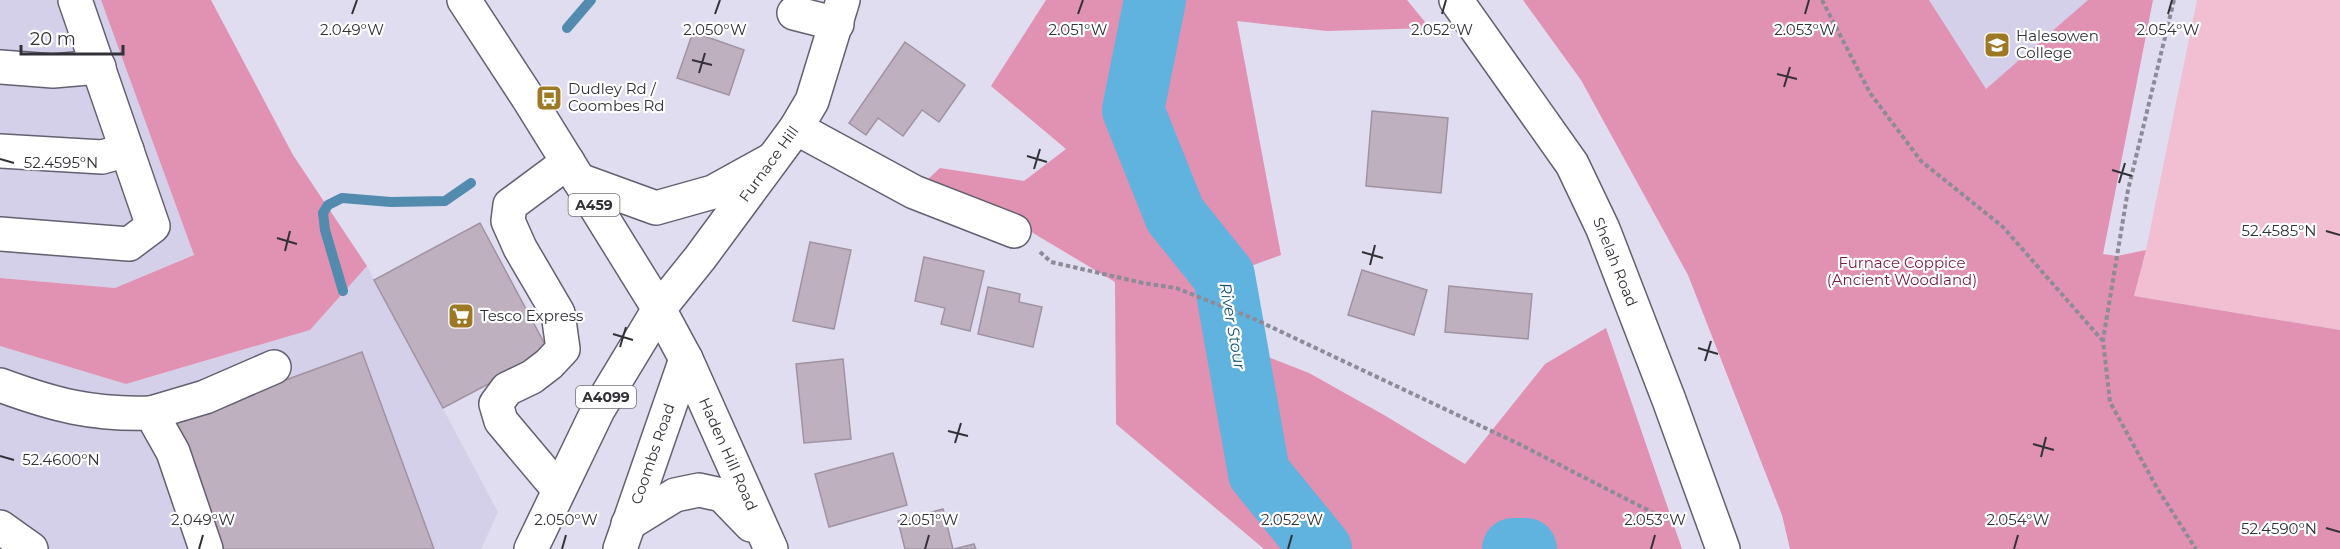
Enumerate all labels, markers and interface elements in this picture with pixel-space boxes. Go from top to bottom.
scale bar [21,18,123,56]
text: 2.049°W [320,20,384,39]
text: 2.050°W [683,20,747,39]
text: 2.051°W [1049,20,1108,39]
text: 2.052°W [1411,20,1473,39]
text: 2.053°W [1774,20,1836,39]
text: 2.054°W [2137,20,2200,39]
place label: Halesowen College [2016,26,2099,62]
text: 20 m [30,28,76,50]
school or university icon: Halesowen College [1982,30,2012,60]
place label: Dudley Rd / Coombes Rd [568,79,665,115]
bus stop icon: Dudley Rd / Coombes Rd [534,83,564,113]
street label: Furnace Hill [735,122,803,206]
text: 52.4595°N [24,153,98,172]
road number: A459 [568,194,620,216]
street label: Shelah Road [1589,214,1642,309]
text: 52.4585°N [2242,221,2316,240]
park label: Furnace Coppice (Ancient Woodland) [1827,253,1977,289]
water label: River Stour [1216,281,1250,372]
supermarket icon: Tesco Express [446,301,476,331]
place label: Tesco Express [480,306,583,325]
road number: A4099 [576,386,636,408]
street label: Haden Hill Road [695,394,762,513]
street label: Coombs Road [626,401,679,507]
text: 52.4600°N [22,450,100,469]
text: 2.049°W [171,510,235,529]
text: 2.050°W [534,510,598,529]
text: 2.051°W [900,510,959,529]
text: 2.052°W [1261,510,1323,529]
text: 2.053°W [1624,510,1686,529]
text: 2.054°W [1987,510,2050,529]
text: 52.4590°N [2241,519,2317,538]

